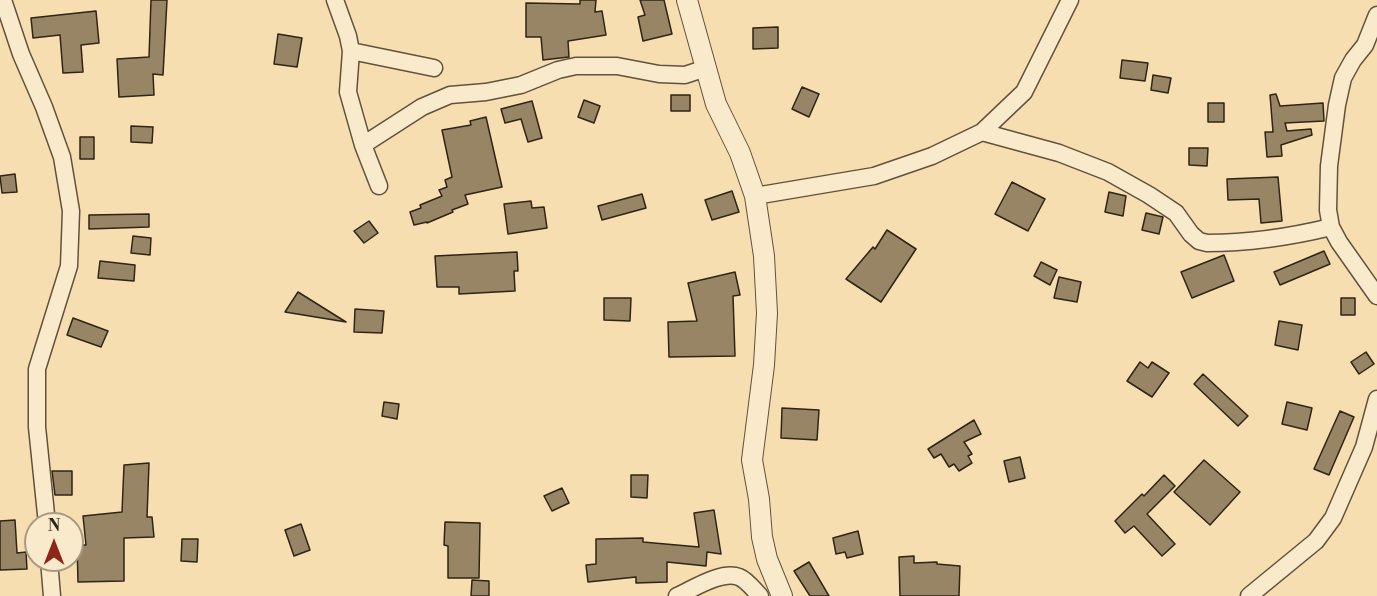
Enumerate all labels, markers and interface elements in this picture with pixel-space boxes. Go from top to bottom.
north arrow [24,512,84,572]
text: N [48,516,60,536]

